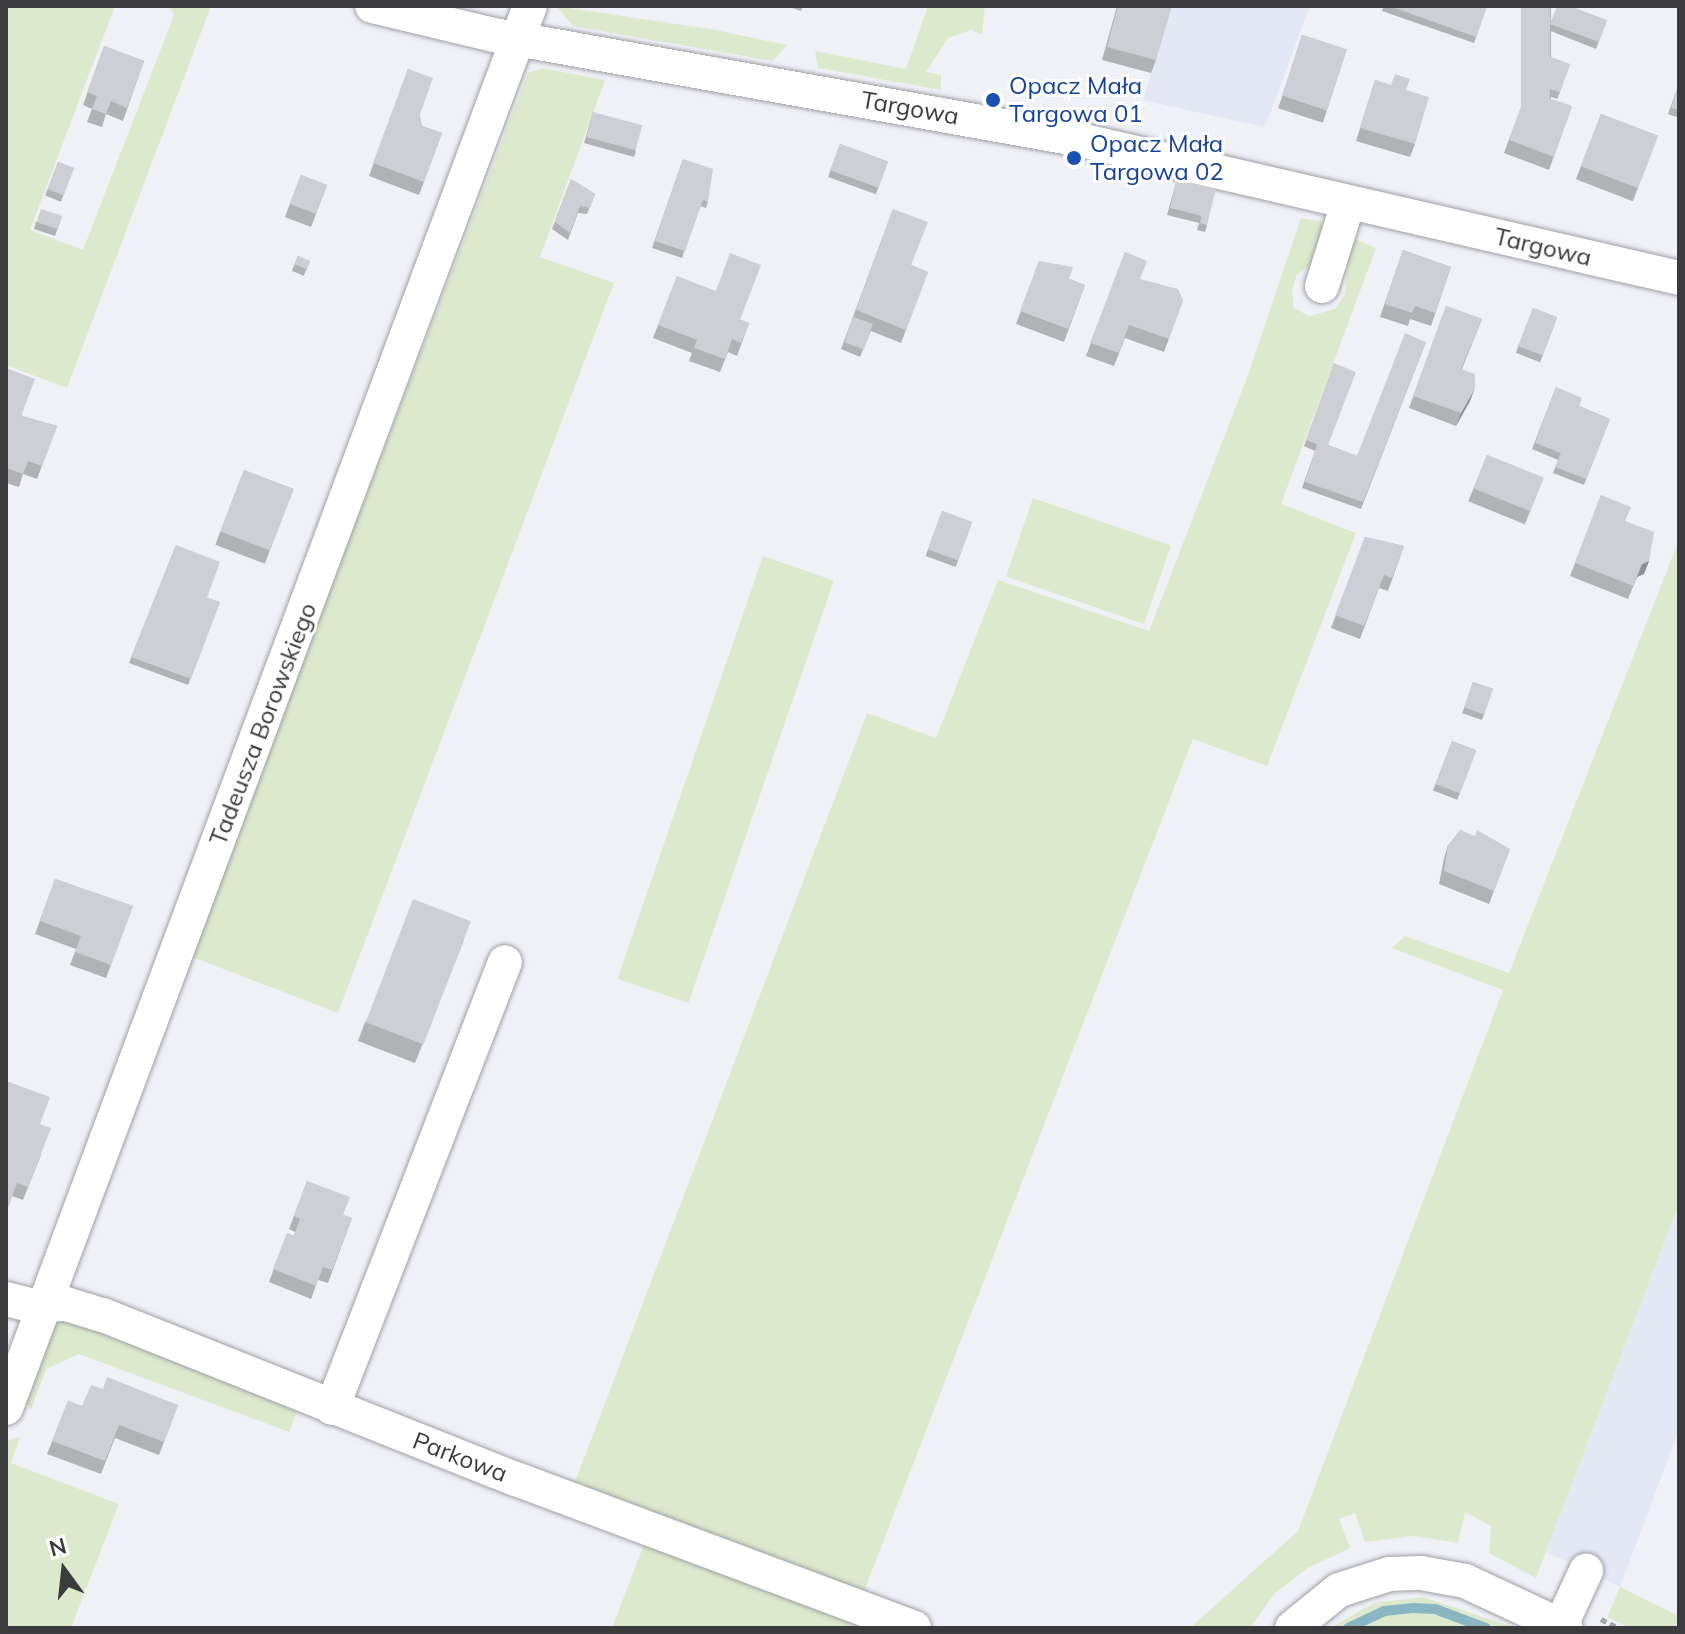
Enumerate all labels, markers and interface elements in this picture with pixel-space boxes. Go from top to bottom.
place label: Opacz Mała Targowa 01 [1009,72,1143,128]
street label: Targowa [859,85,961,131]
marker: Opacz Mała Targowa 01 [984,91,1002,109]
place label: Opacz Mała Targowa 02 [1090,130,1224,186]
marker: Opacz Mała Targowa 02 [1065,149,1083,167]
street label: Targowa [1492,222,1594,272]
street label: Tadeusza Borowskiego [203,599,323,849]
street label: Parkowa [409,1426,511,1488]
north arrow [24,1530,104,1610]
text: N [46,1531,69,1562]

